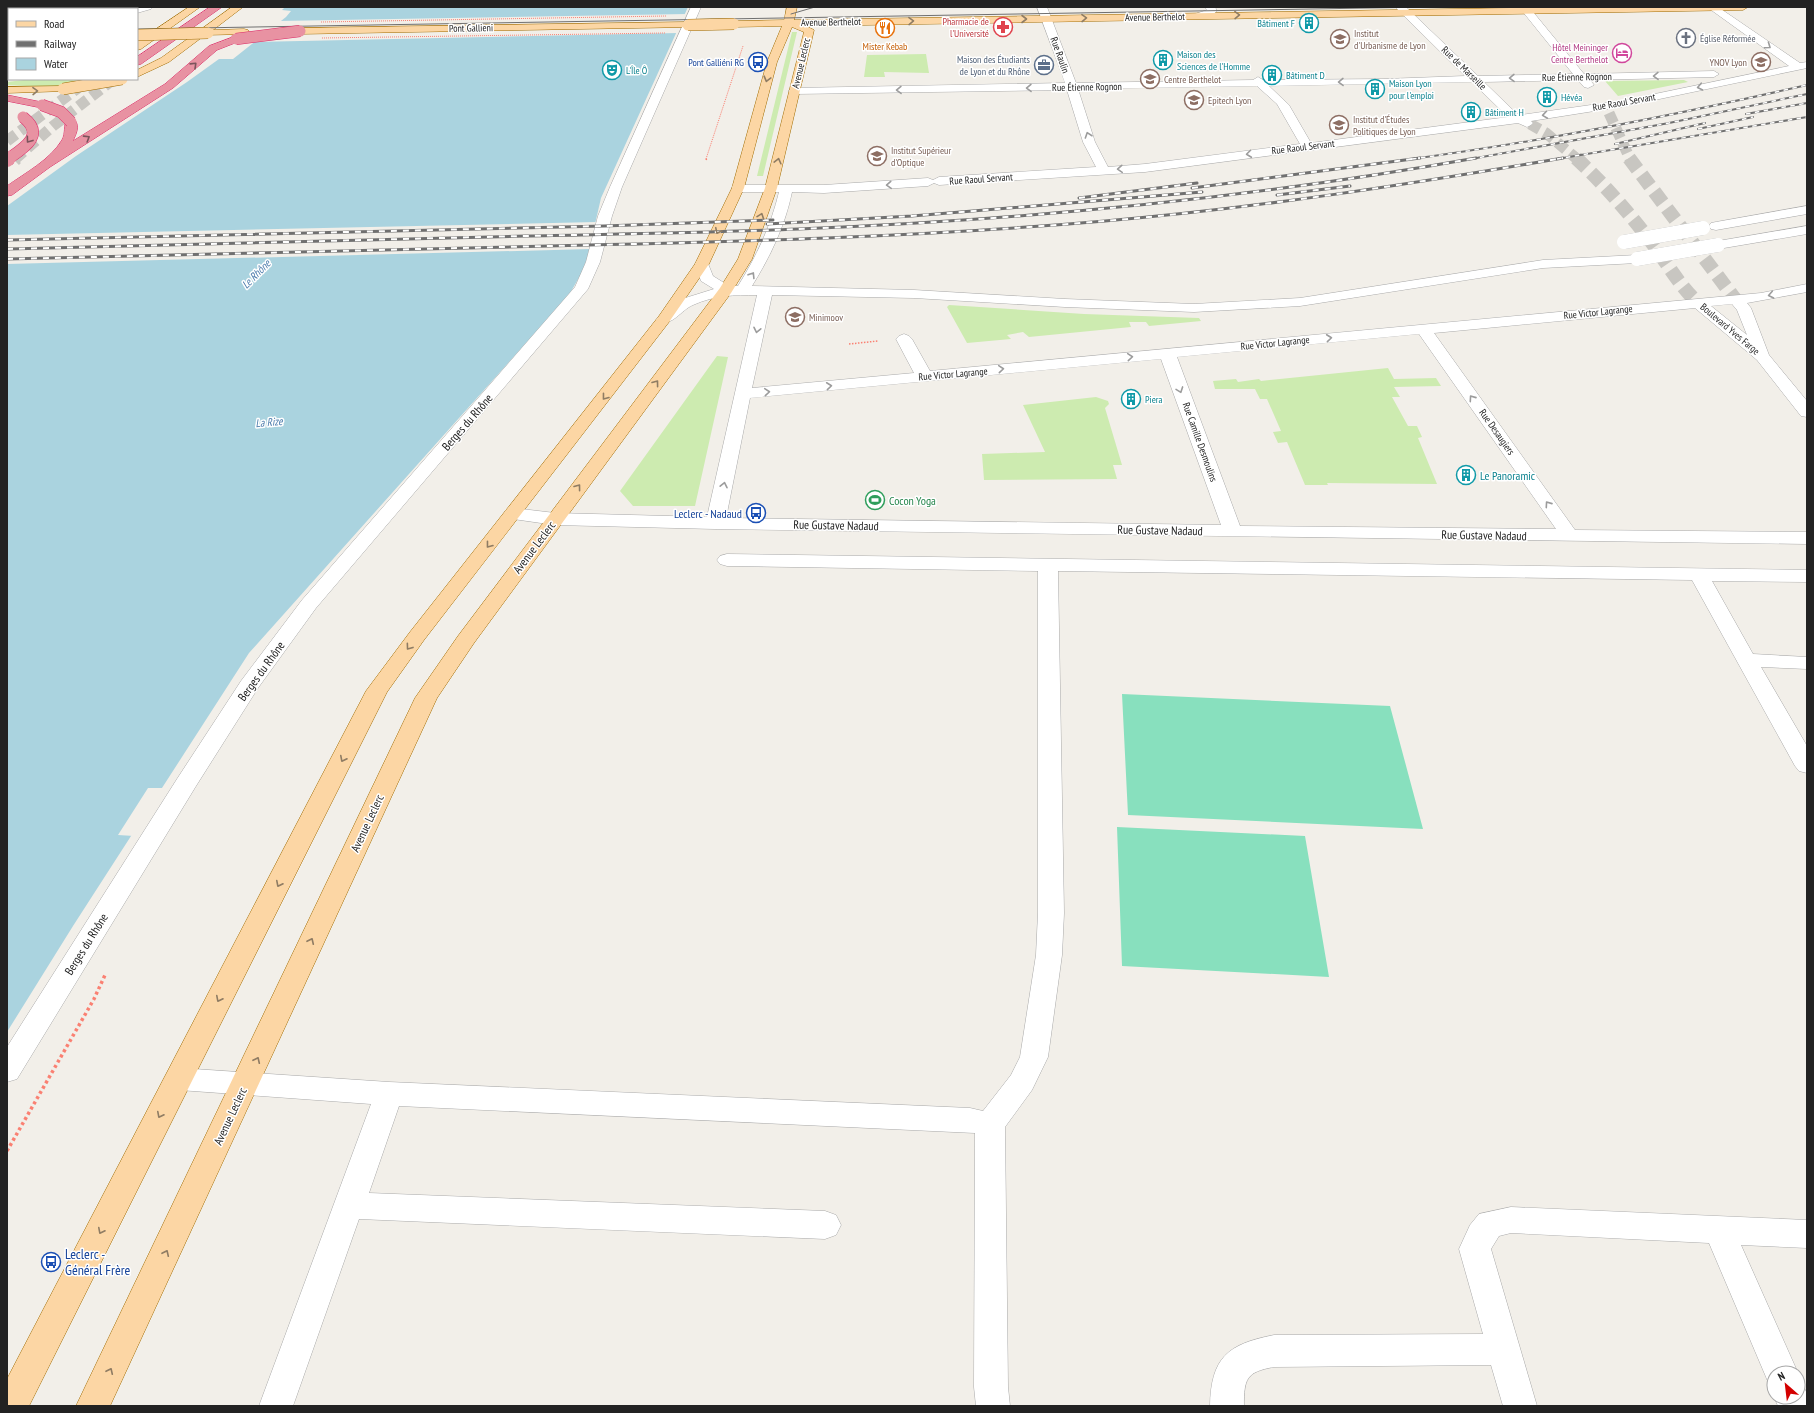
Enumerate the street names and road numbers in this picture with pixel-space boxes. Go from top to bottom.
street label: Avenue Berthelot [1125,10,1185,24]
street label: Avenue Berthelot [801,15,861,29]
street label: Pont Gallieni [449,21,493,35]
street label: Rue Raulin [1047,35,1073,75]
street label: Avenue Leclerc [789,36,813,90]
street label: Rue de Marseille [1439,43,1489,93]
street label: Rue Étienne Rognon [1542,70,1612,84]
street label: Rue Étienne Rognon [1052,80,1122,94]
street label: Rue Raoul Servant [1592,90,1657,114]
street label: Rue Raoul Servant [1271,137,1336,157]
street label: Rue Raoul Servant [949,170,1013,188]
street label: Boulevard Yves Farge [1698,300,1762,358]
street label: Rue Victor Lagrange [1563,302,1633,322]
street label: Rue Victor Lagrange [1240,333,1310,353]
street label: Rue Victor Lagrange [918,365,988,383]
street label: Berges du Rhône [438,391,496,453]
street label: Rue Camille Desmoulins [1180,400,1221,484]
street label: Rue Desaugiers [1476,406,1518,458]
street label: Avenue Leclerc [509,517,559,576]
street label: Rue Gustave Nadaud [793,517,879,533]
street label: Rue Gustave Nadaud [1117,522,1203,538]
street label: Rue Gustave Nadaud [1441,527,1527,543]
street label: Berges du Rhône [234,638,288,704]
street label: Avenue Leclerc [347,791,387,854]
street label: Berges du Rhône [61,910,111,978]
street label: Avenue Leclerc [210,1084,250,1147]

